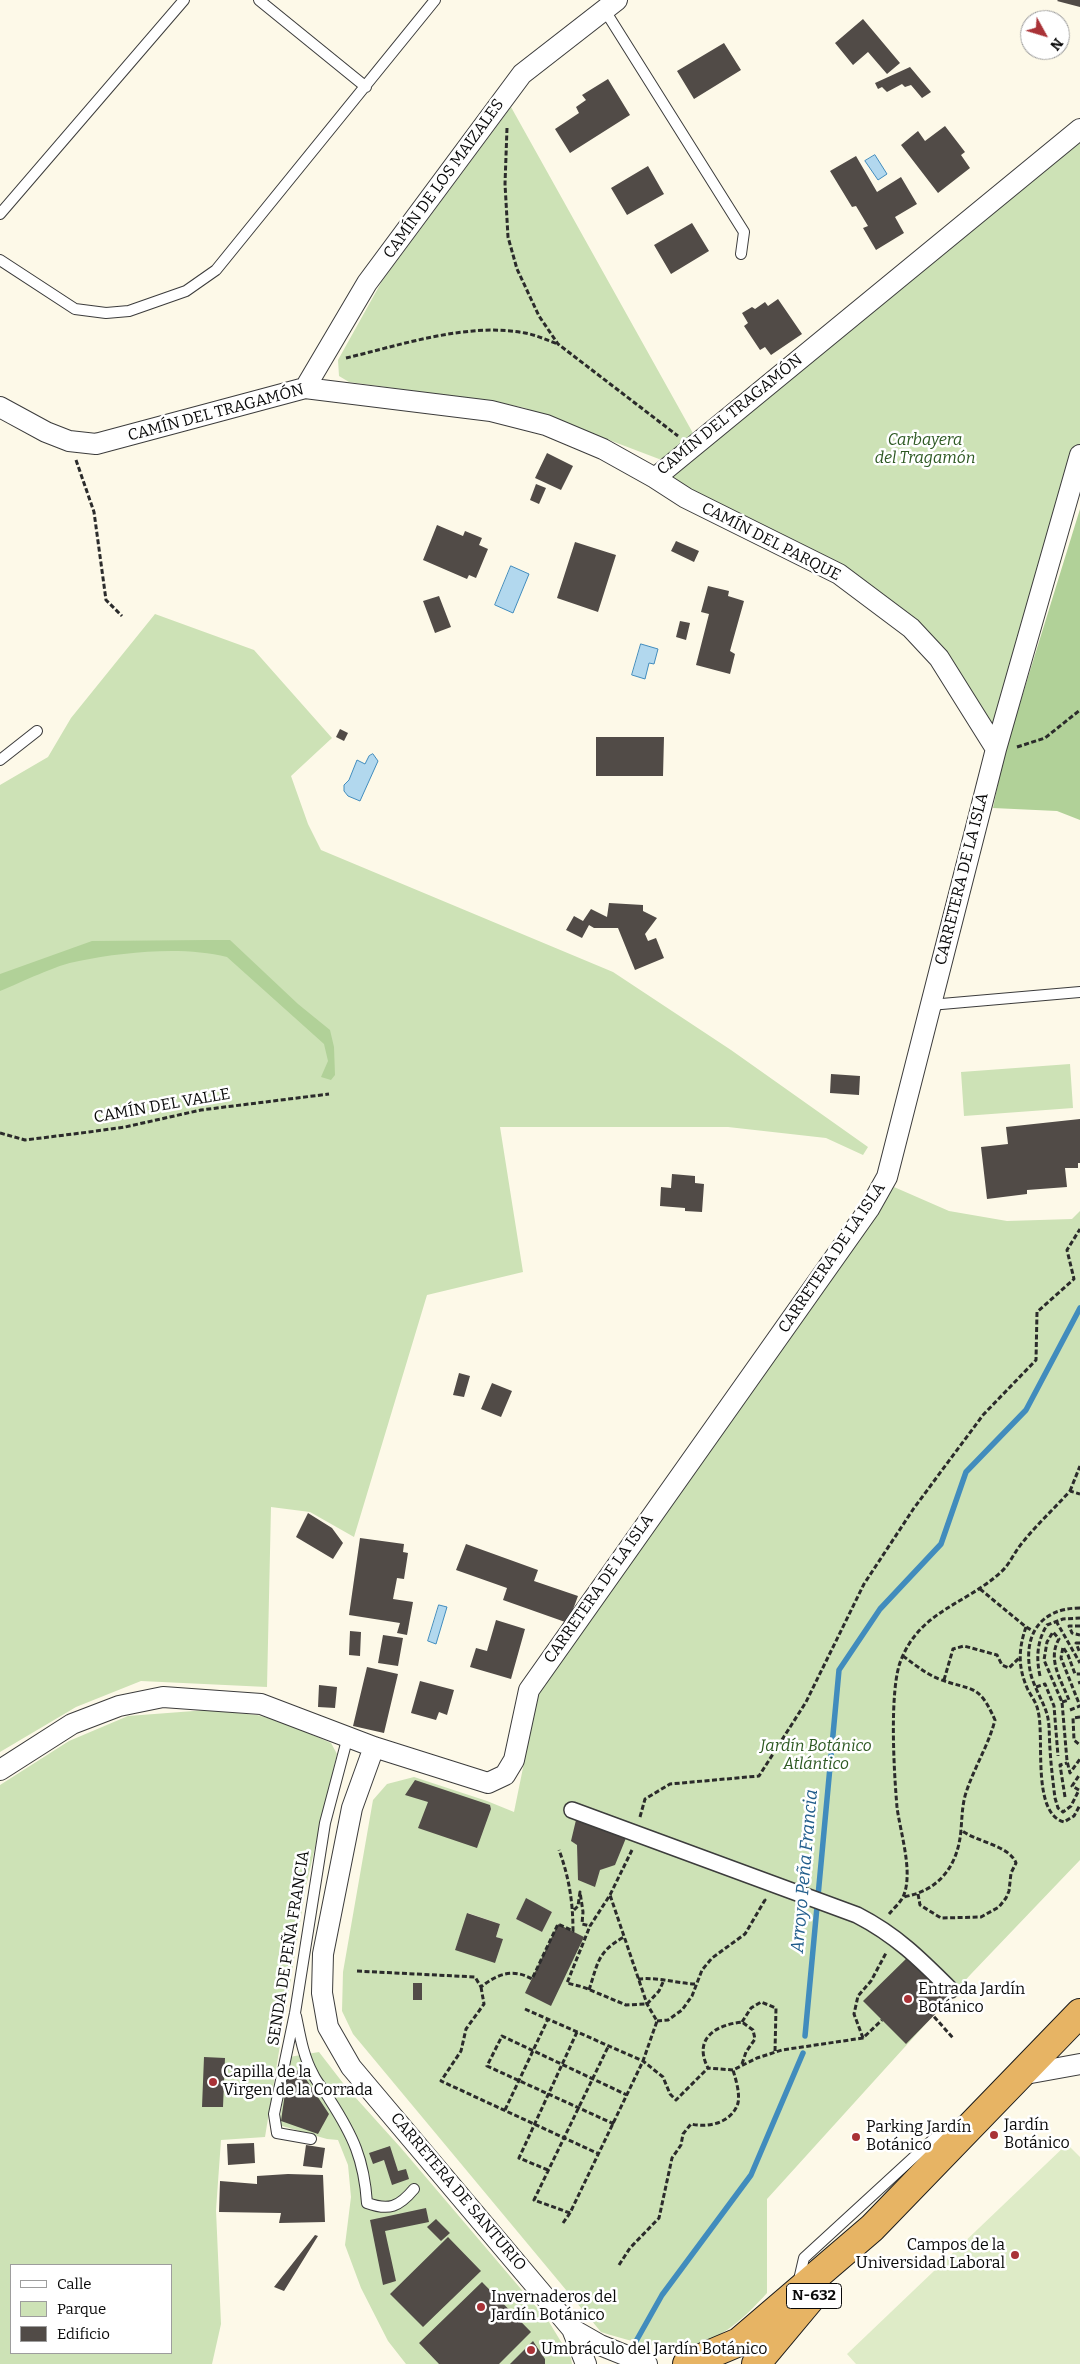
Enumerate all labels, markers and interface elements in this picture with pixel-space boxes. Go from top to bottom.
north arrow [1020,10,1070,60]
text: N [1046,35,1066,54]
street label: CAMÍN DE LOS MAIZALES [380,95,508,263]
street label: CAMÍN DEL TRAGAMÓN [653,350,807,480]
street label: CAMÍN DEL TRAGAMÓN [126,380,306,446]
park label: Carbayera del Tragamón [875,431,975,469]
street label: CAMÍN DEL PARQUE [698,499,844,585]
street label: CARRETERA DE LA ISLA [931,791,993,967]
street label: CAMÍN DEL VALLE [92,1085,232,1127]
street label: CARRETERA DE LA ISLA [775,1179,889,1337]
street label: CARRETERA DE LA ISLA [540,1511,658,1667]
park label: Jardín Botánico Atlántico [760,1737,872,1775]
water label: Arroyo Peña Francia [787,1788,823,1954]
street label: SENDA DE PEÑA FRANCIA [264,1849,314,2047]
place label: Entrada Jardín Botánico [918,1980,1025,2018]
marker: Entrada Jardín Botánico [902,1993,914,2005]
place label: Capilla de la Virgen de la Corrada [223,2063,373,2101]
marker: Capilla de la Virgen de la Corrada [207,2076,219,2088]
street label: CARRETERA DE SANTURIO [386,2109,530,2275]
place label: Jardín Botánico [1004,2116,1070,2154]
place label: Parking Jardín Botánico [866,2118,971,2156]
marker: Jardín Botánico [988,2129,1000,2141]
marker: Parking Jardín Botánico [850,2131,862,2143]
place label: Campos de la Universidad Laboral [856,2236,1005,2274]
marker: Campos de la Universidad Laboral [1009,2249,1021,2261]
legend [10,2264,172,2354]
text: Calle [57,2275,91,2293]
road number: N-632 [786,2284,842,2308]
place label: Invernaderos del Jardín Botánico [491,2288,617,2326]
text: Parque [57,2300,106,2318]
marker: Invernaderos del Jardín Botánico [475,2301,487,2313]
text: Edificio [57,2325,110,2343]
place label: Umbráculo del Jardín Botánico [541,2340,767,2360]
marker: Umbráculo del Jardín Botánico [525,2344,537,2356]

